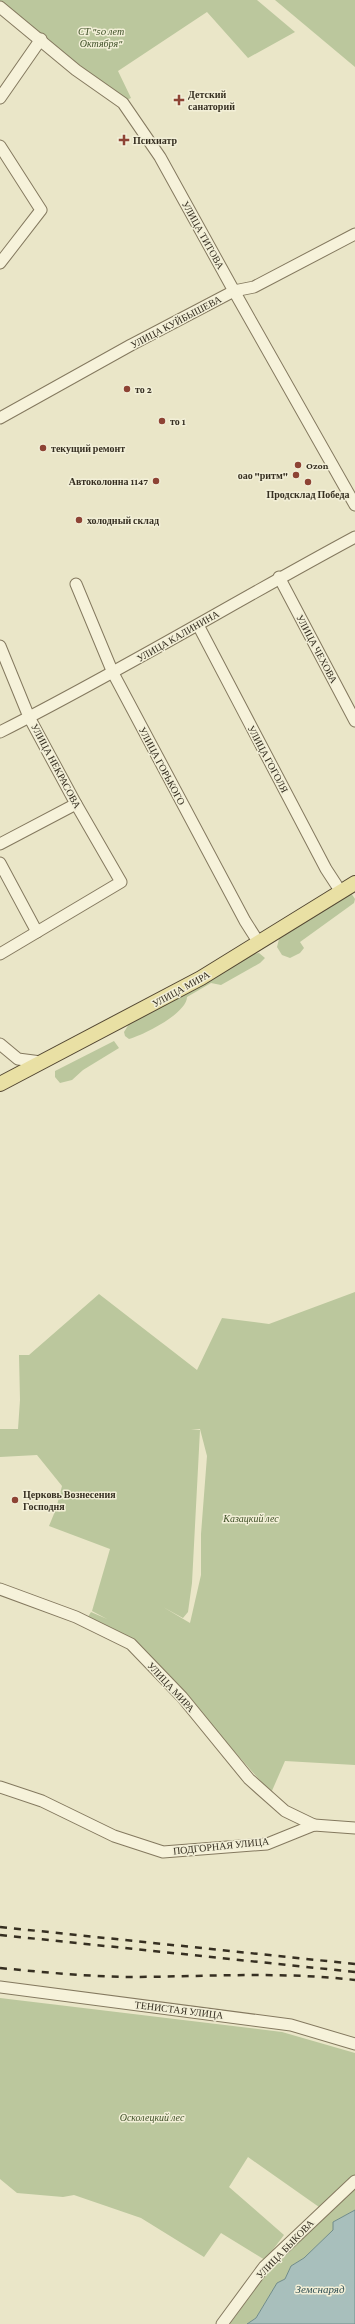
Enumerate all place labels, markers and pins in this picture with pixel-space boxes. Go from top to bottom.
place label: Детский санаторий [188,89,235,112]
marker: Детский санаторий [173,94,185,106]
marker: Психиатр [118,134,130,146]
place label: Психиатр [133,135,178,146]
marker: то 2 [122,384,132,394]
place label: то 2 [135,384,152,395]
marker: то 1 [157,416,167,426]
place label: то 1 [170,416,186,427]
marker: текущий ремонт [38,443,48,453]
place label: текущий ремонт [51,443,125,454]
marker: Ozon [293,460,303,470]
place label: Ozon [306,460,329,471]
place label: оао "ритм" [238,470,288,481]
marker: оао "ритм" [291,470,301,480]
place label: Автоколонна 1147 [69,476,148,487]
marker: Автоколонна 1147 [151,476,161,486]
marker: Продсклад Победа [303,477,313,487]
place label: Продсклад Победа [267,489,349,500]
marker: холодный склад [74,515,84,525]
place label: холодный склад [87,515,159,526]
place label: Церковь Вознесения Господня [23,1489,116,1512]
marker: Церковь Вознесения Господня [10,1495,20,1505]

